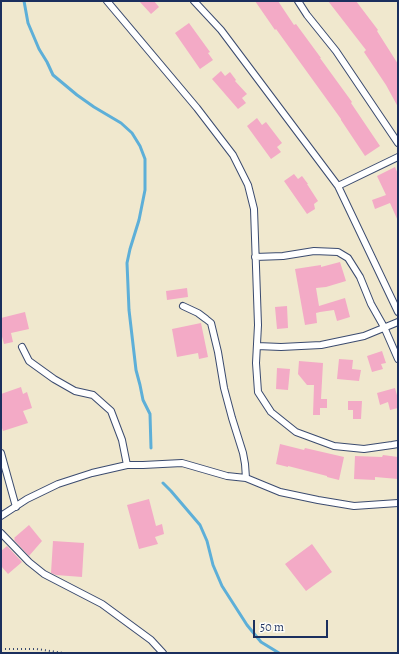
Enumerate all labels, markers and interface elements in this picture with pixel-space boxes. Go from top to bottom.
scale bar [255,612,330,638]
text: 50 m [260,619,284,635]

